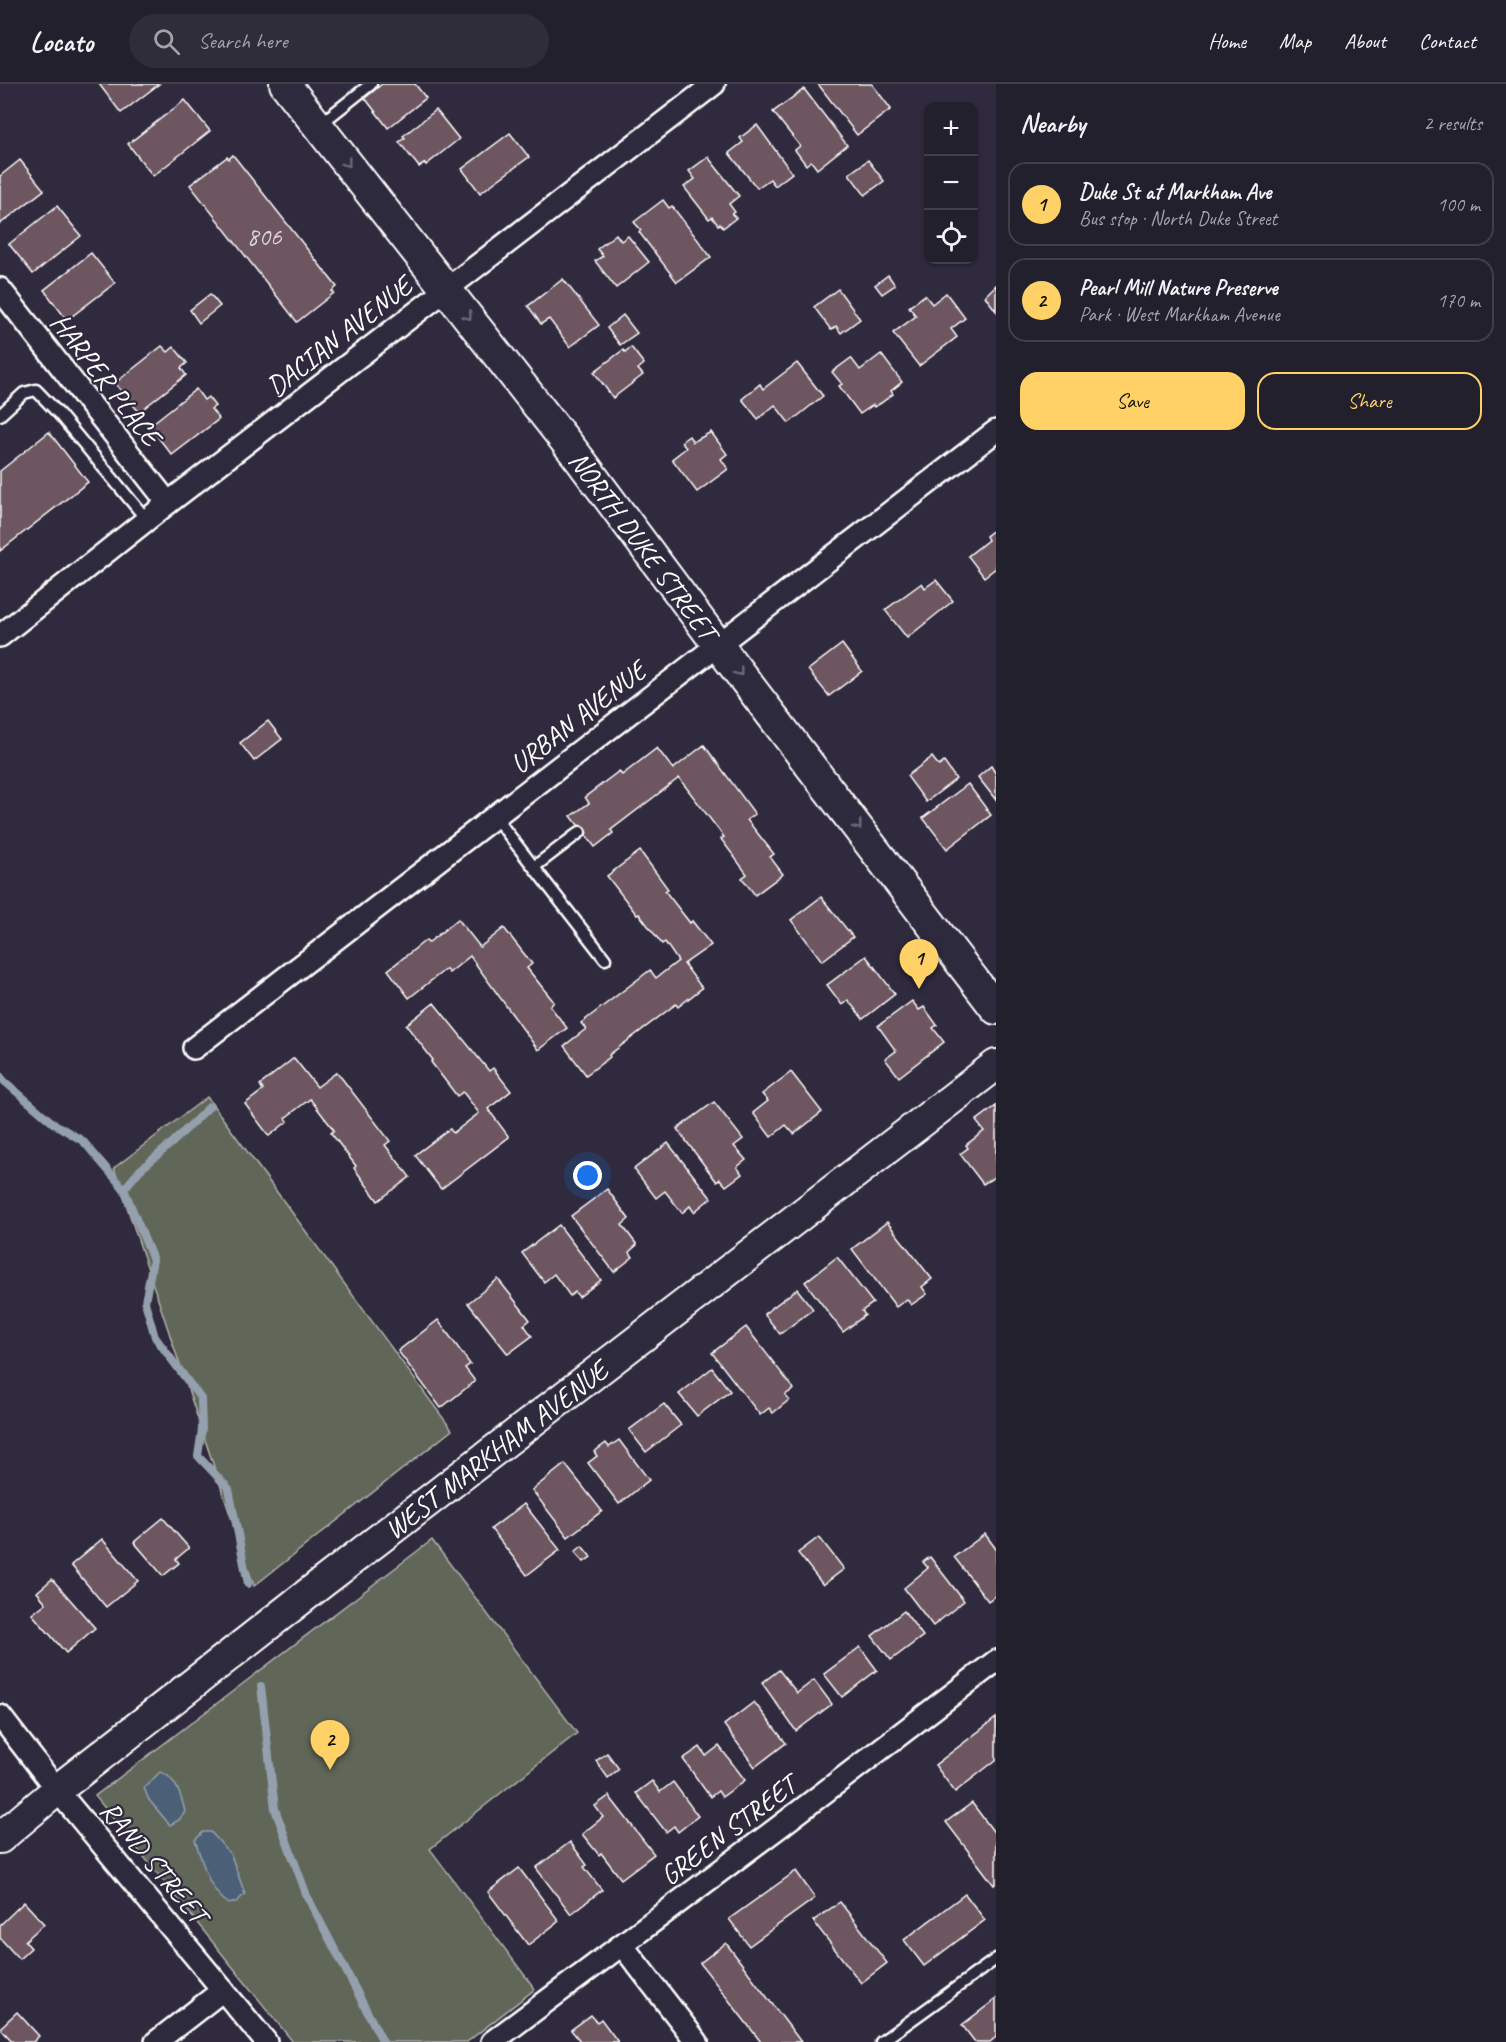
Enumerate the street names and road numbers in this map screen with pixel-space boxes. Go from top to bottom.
street label: DACIAN AVENUE [259,266,421,404]
street label: HARPER PLACE [43,306,171,455]
street label: NORTH DUKE STREET [562,443,729,651]
street label: URBAN AVENUE [503,651,656,781]
street label: WEST MARKHAM AVENUE [377,1350,617,1546]
street label: GREEN STREET [653,1764,808,1893]
street label: RAND STREET [93,1794,219,1935]

